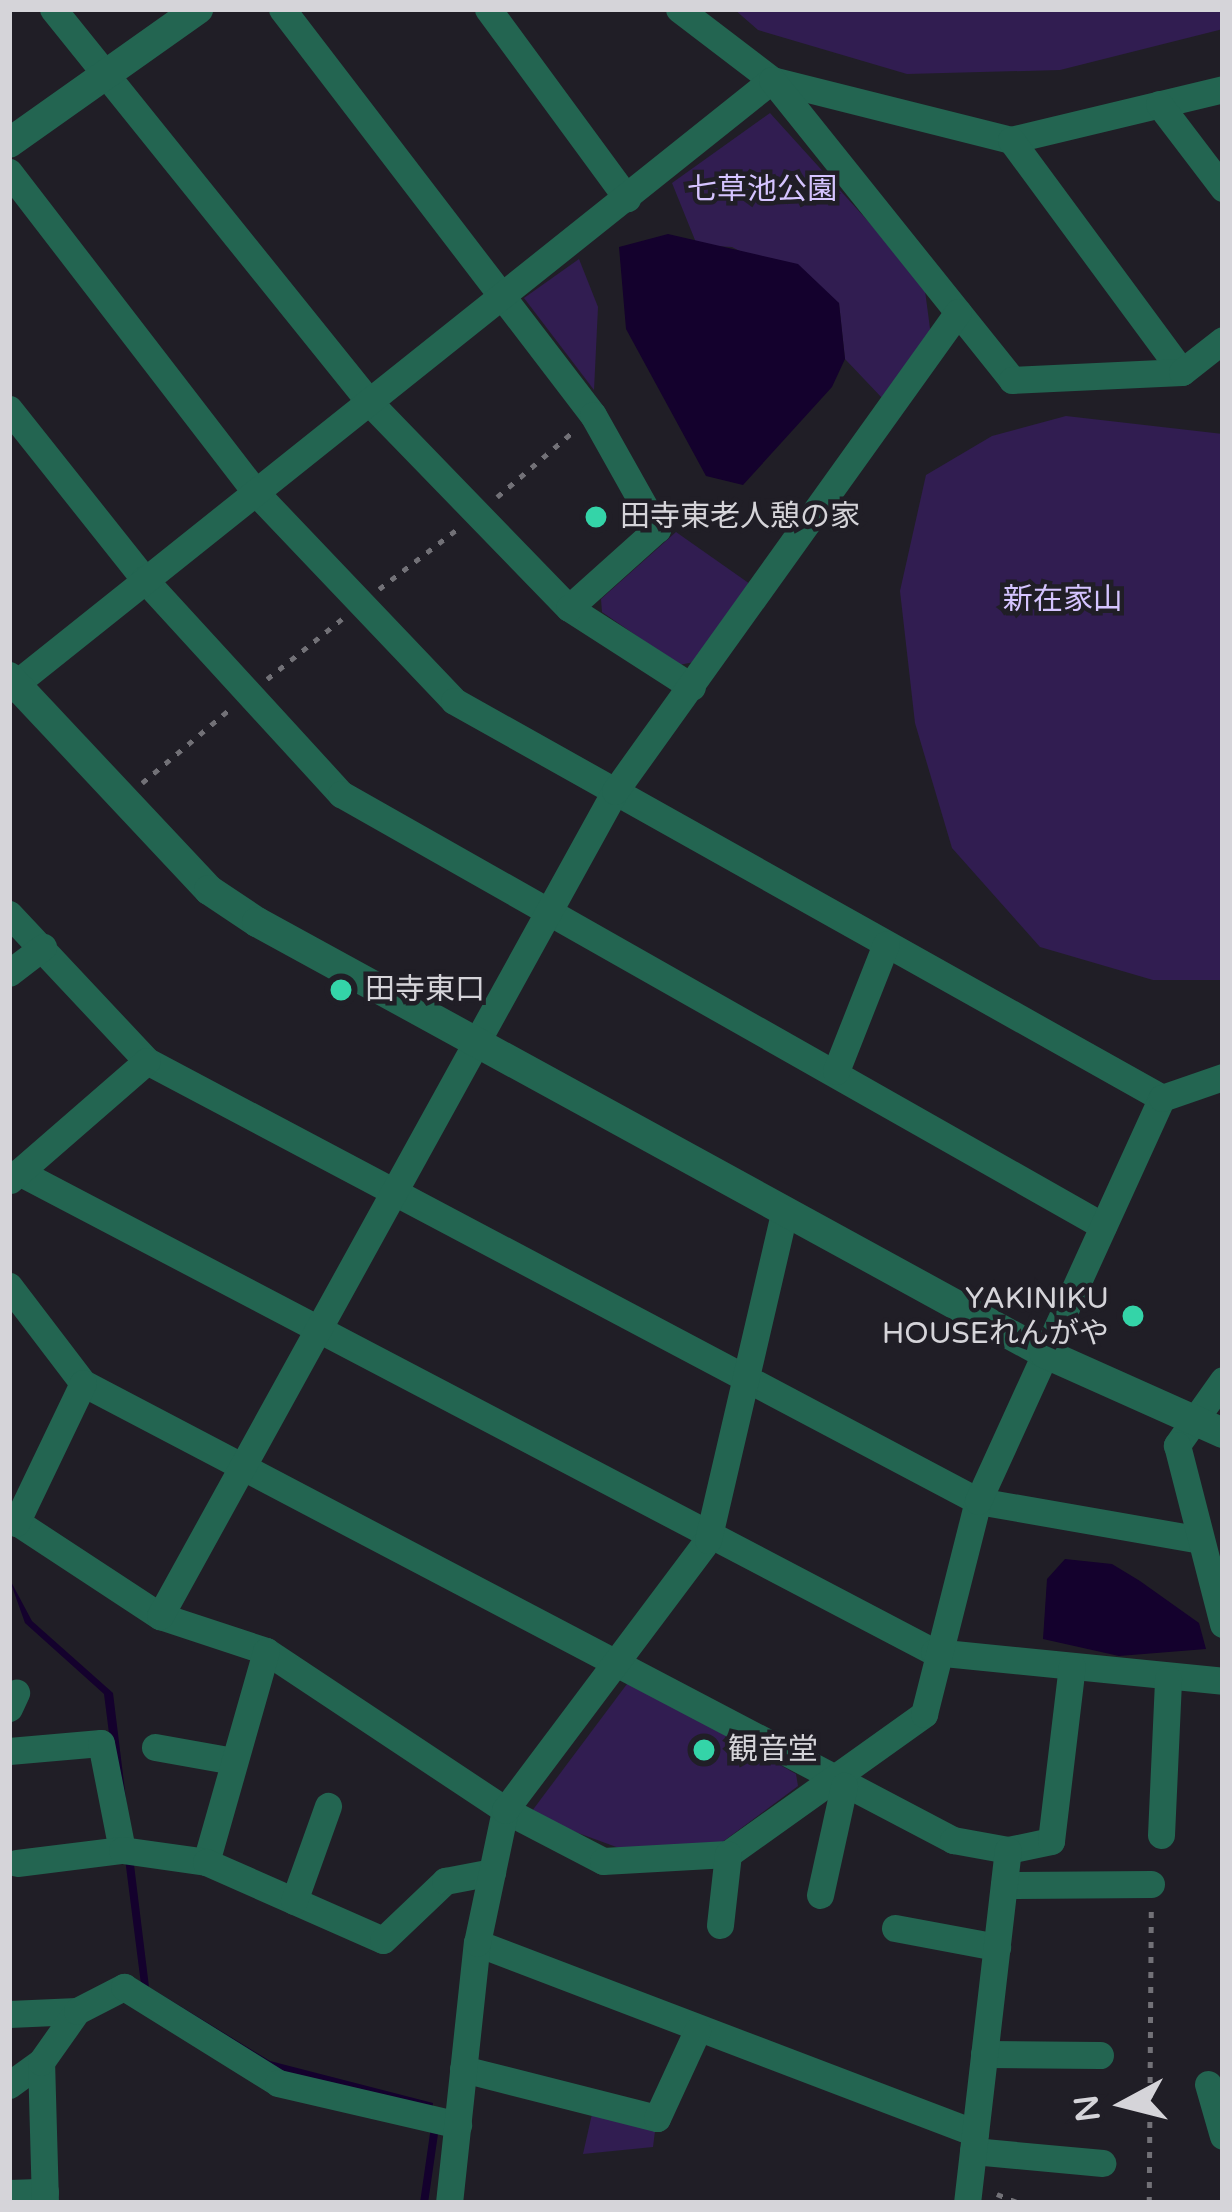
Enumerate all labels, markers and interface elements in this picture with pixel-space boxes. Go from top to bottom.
park label: 七草池公園 [687,172,837,208]
place label: 田寺東老人憩の家 [620,499,860,535]
marker: 田寺東老人憩の家 [583,504,609,530]
park label: 新在家山 [1003,582,1123,618]
place label: 田寺東口 [365,972,485,1008]
marker: 田寺東口 [328,977,354,1003]
place label: YAKINIKU HOUSEれんがや [882,1281,1109,1352]
marker: YAKINIKU HOUSEれんがや [1120,1303,1146,1329]
place label: 観音堂 [728,1732,818,1768]
marker: 観音堂 [691,1737,717,1763]
north arrow [1064,2044,1184,2164]
text: N [1067,2093,1109,2124]

